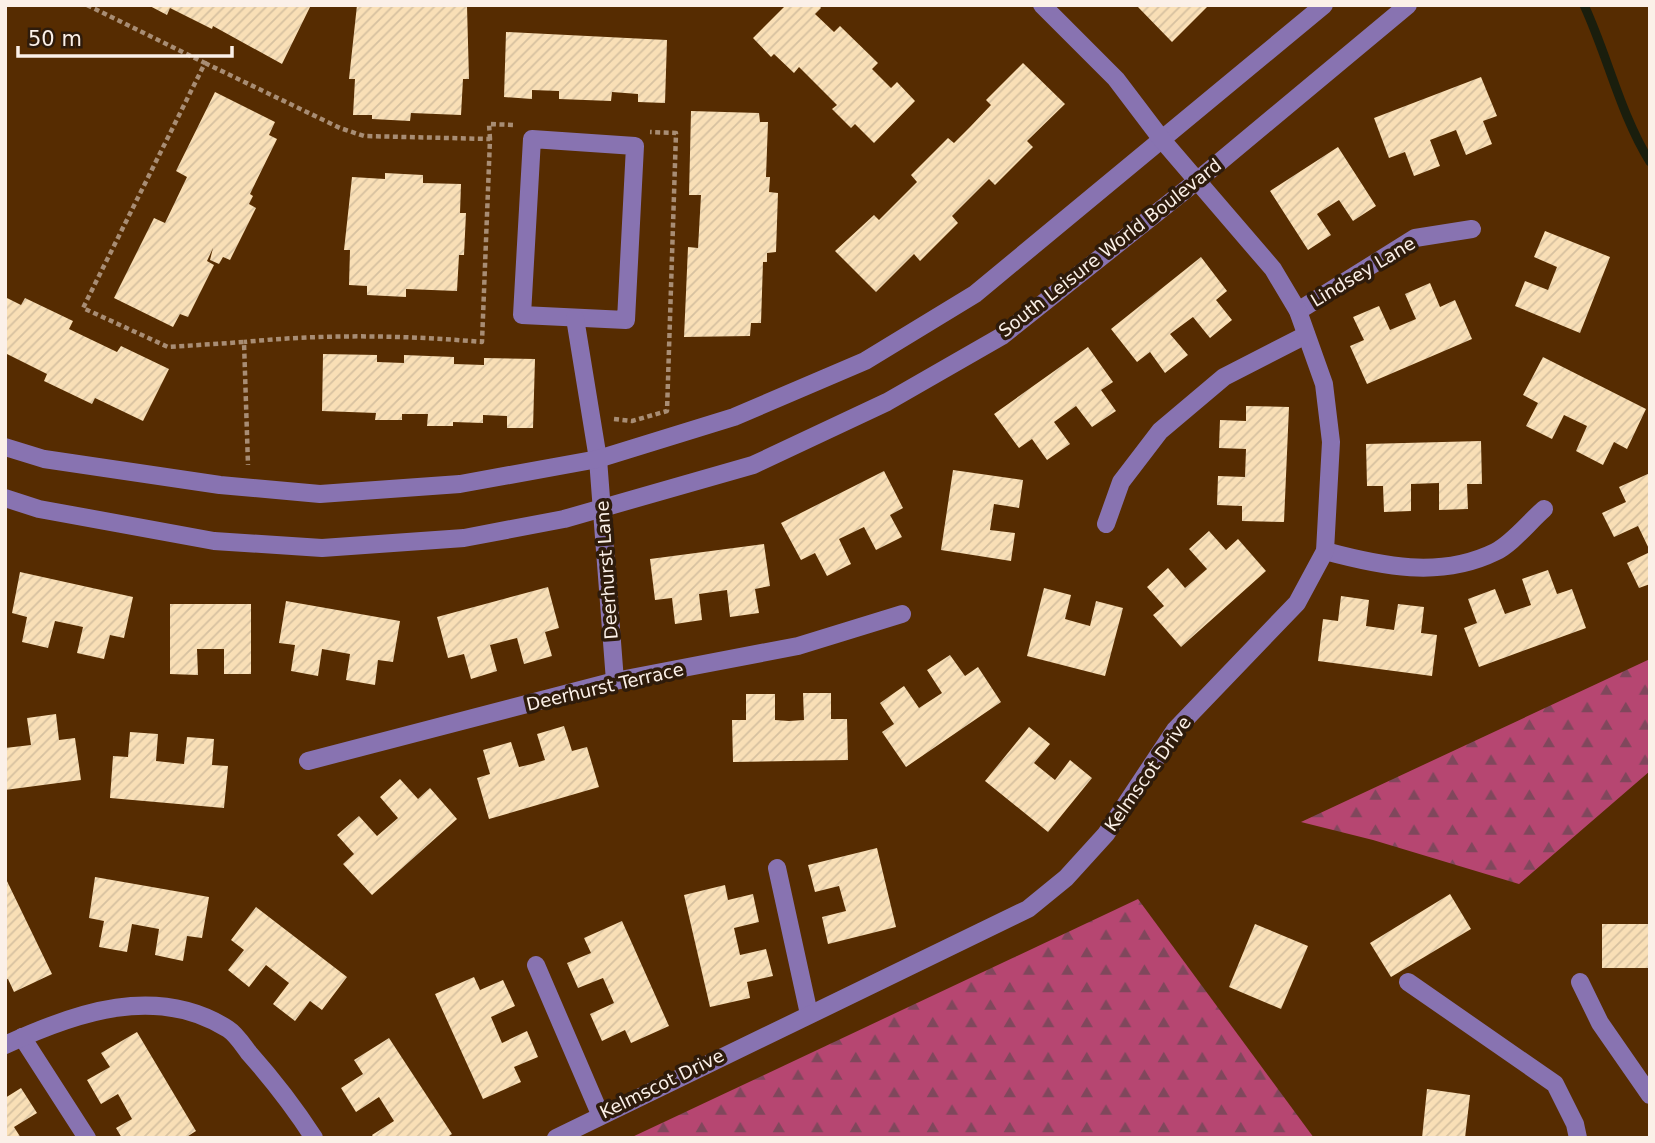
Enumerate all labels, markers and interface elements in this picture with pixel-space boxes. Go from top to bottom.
scale bar [18,14,231,58]
text: 50 m [28,27,82,51]
street label: South Leisure World Boulevard [994,154,1225,341]
street label: Lindsey Lane [1307,232,1419,311]
street label: Deerhurst Lane [591,500,622,640]
street label: Deerhurst Terrace [524,658,686,715]
street label: Kelmscot Drive [1100,712,1195,835]
street label: Kelmscot Drive [596,1044,727,1123]

